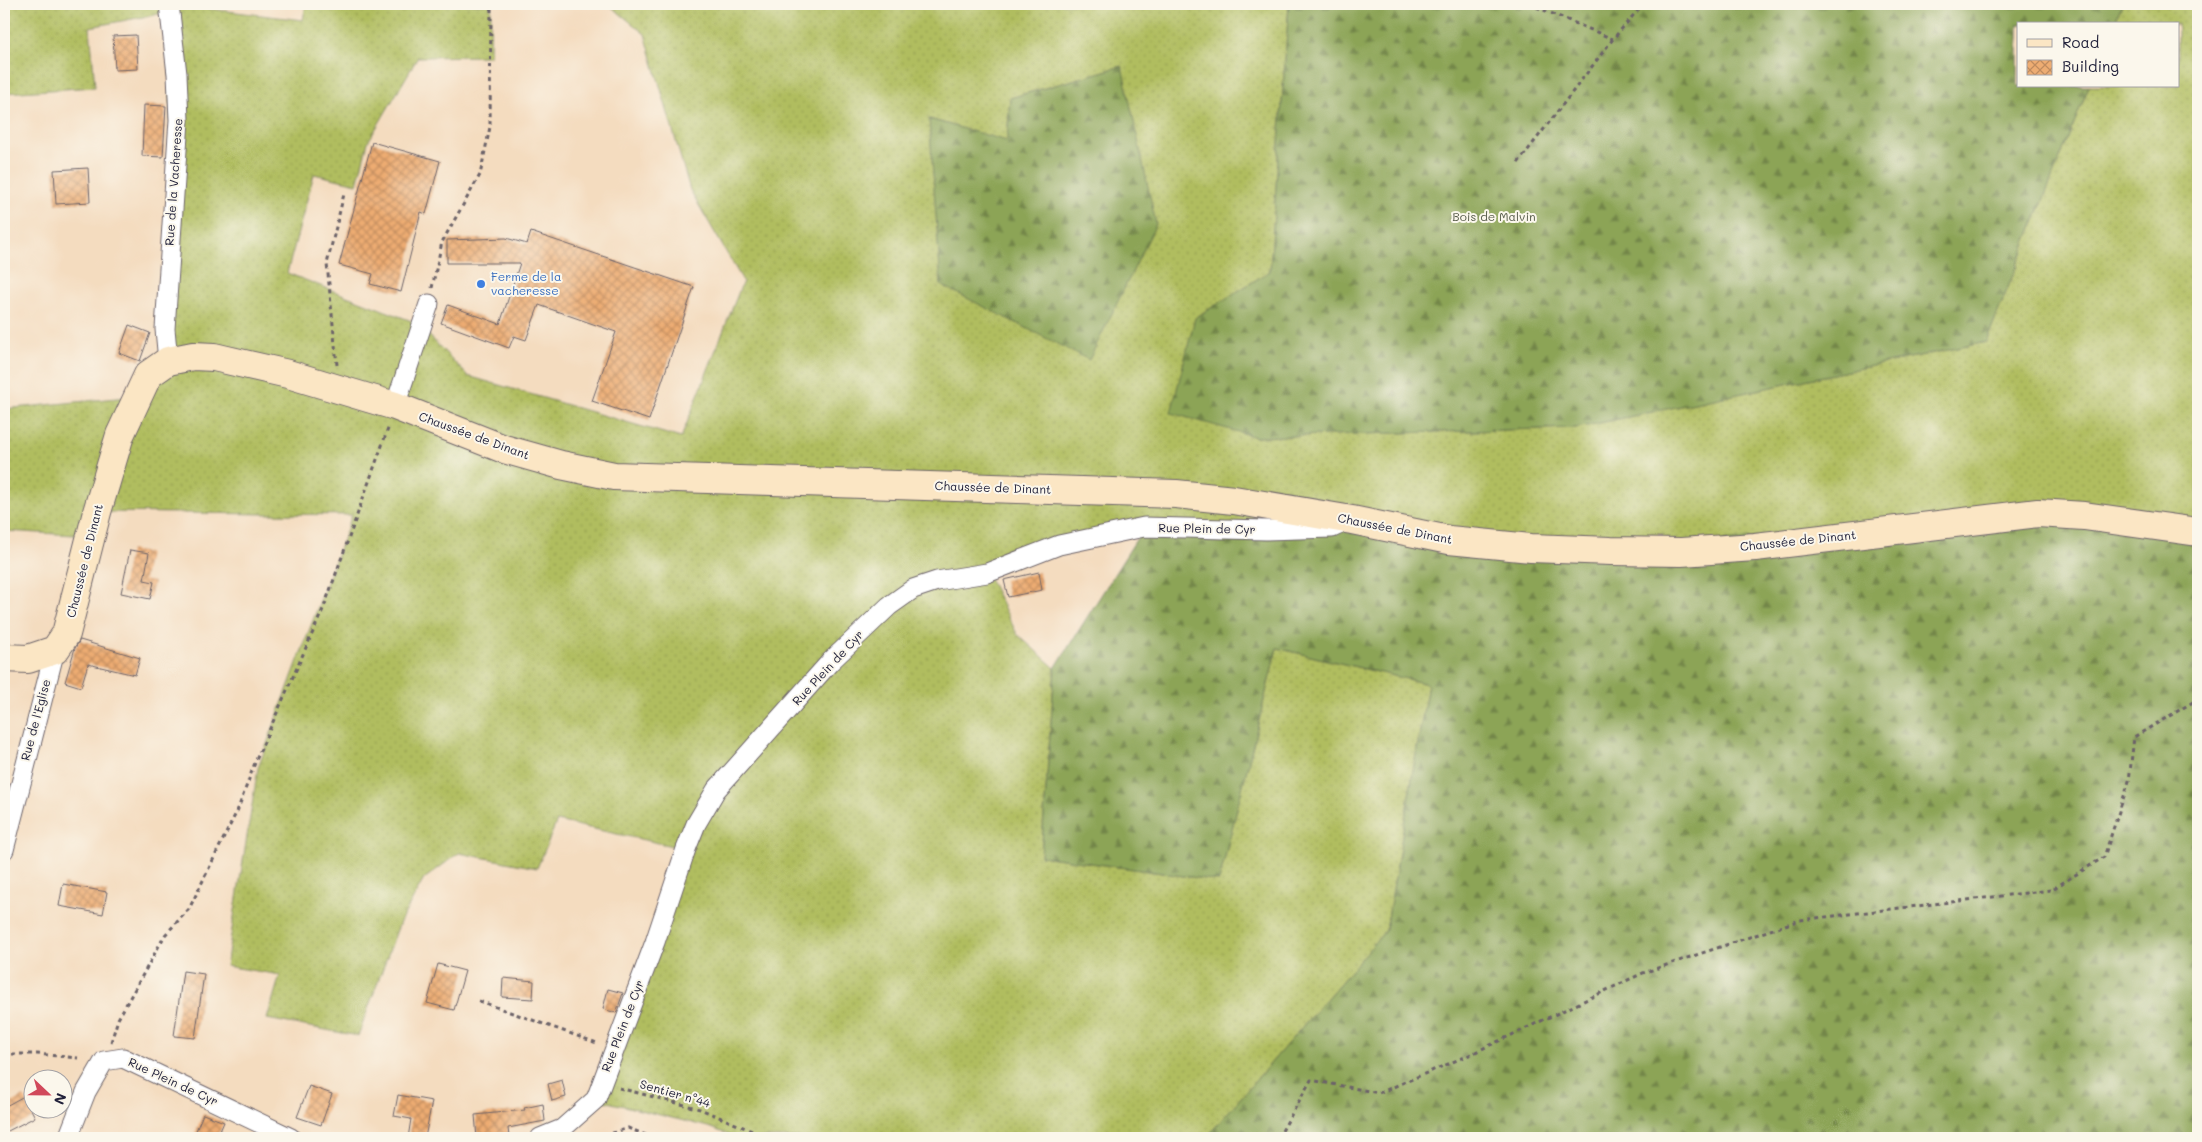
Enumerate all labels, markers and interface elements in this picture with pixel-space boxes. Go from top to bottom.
legend [2017,22,2180,88]
text: Road [2062,32,2099,52]
text: Building [2062,56,2119,76]
street label: Rue de la Vacheresse [161,118,185,246]
park label: Bois de Malvin [1452,208,1536,224]
place label: Ferme de la vacheresse [491,268,561,298]
marker: Ferme de la vacheresse [475,278,487,290]
street label: Chaussée de Dinant [417,408,532,463]
street label: Chaussée de Dinant [934,477,1052,497]
street label: Chaussée de Dinant [62,502,106,619]
street label: Chaussée de Dinant [1336,509,1454,547]
street label: Rue Plein de Cyr [1158,519,1256,537]
street label: Chaussée de Dinant [1739,526,1857,554]
street label: Rue Plein de Cyr [788,626,866,708]
street label: Rue de l'Eglise [16,677,54,762]
street label: Rue Plein de Cyr [597,977,647,1074]
street label: Rue Plein de Cyr [126,1053,221,1109]
north arrow [22,1070,72,1120]
street label: Sentier n°44 [638,1075,712,1111]
text: N [50,1091,71,1108]

